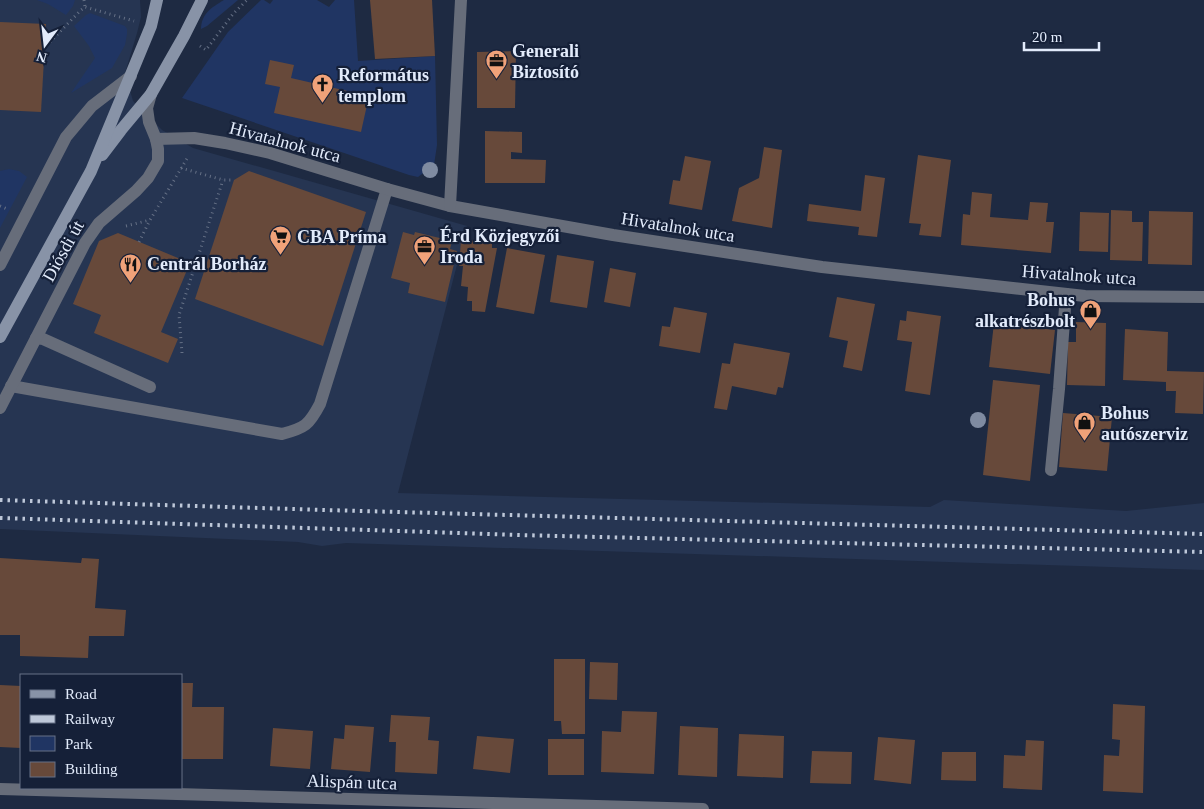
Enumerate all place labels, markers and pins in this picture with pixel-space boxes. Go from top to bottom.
place label: Generali Biztosító [512,41,579,82]
office icon: Generali Biztosító [484,49,508,80]
place label: Református templom [338,65,429,106]
church icon: Református templom [310,73,334,104]
supermarket icon: CBA Príma [269,225,293,256]
place label: Érd Közjegyzői Iroda [440,225,559,267]
place label: CBA Príma [297,227,387,247]
office icon: Érd Közjegyzői Iroda [412,234,436,265]
restaurant icon: Centrál Borház [119,252,143,283]
place label: Centrál Borház [147,254,266,274]
place label: Bohus alkatrészbolt [975,290,1075,331]
shop icon: Bohus alkatrészbolt [1079,298,1103,329]
place label: Bohus autószerviz [1101,403,1188,444]
shop icon: Bohus autószerviz [1073,411,1097,442]

